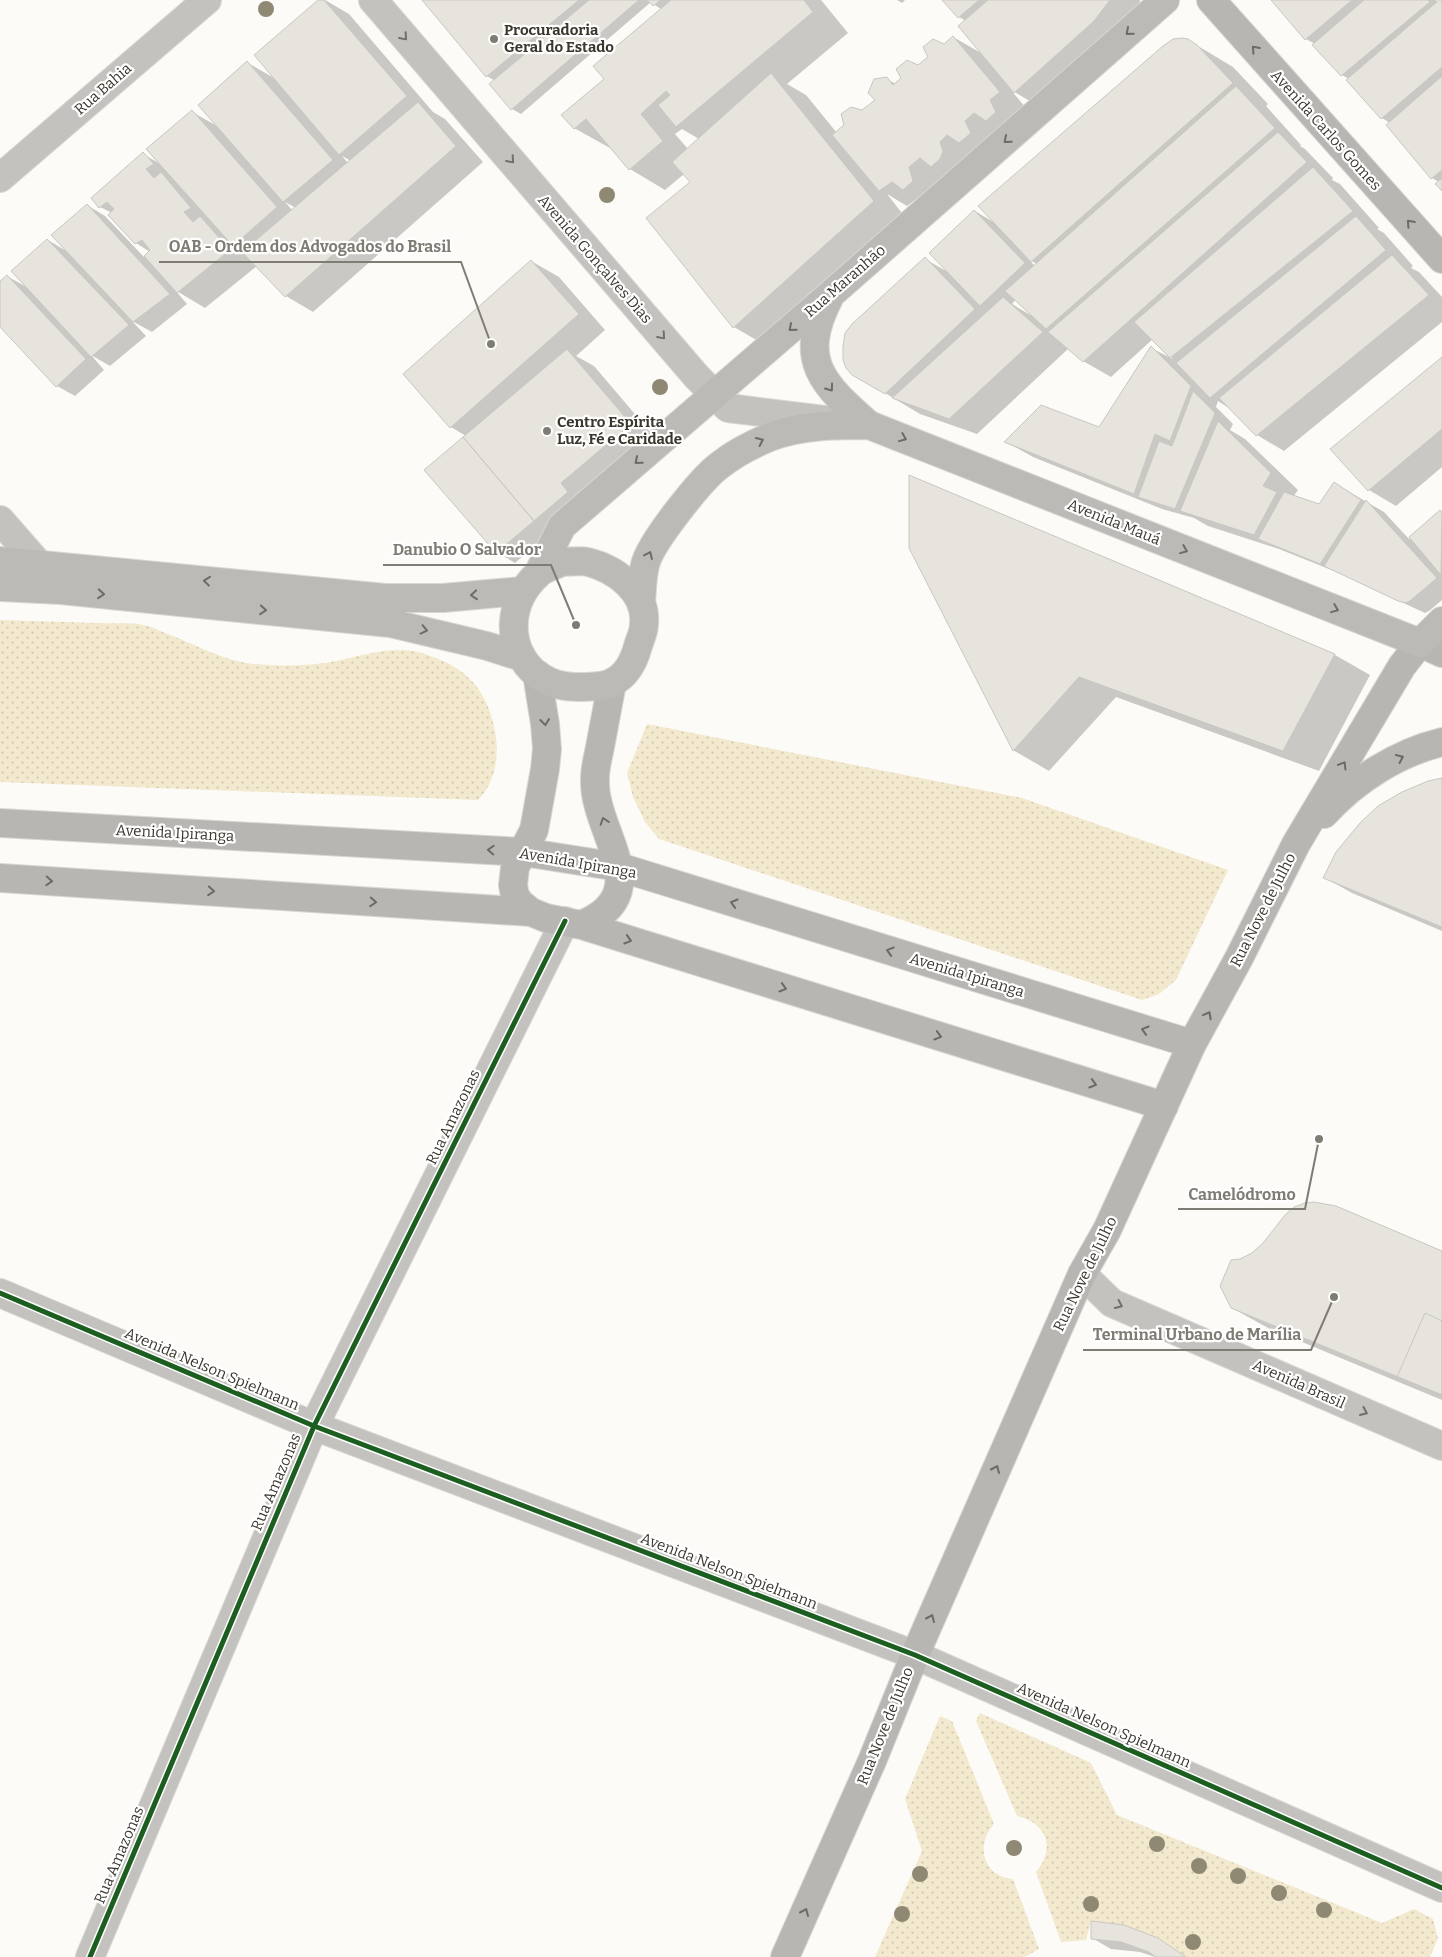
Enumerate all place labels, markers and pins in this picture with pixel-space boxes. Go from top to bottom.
place label: Procuradoria Geral do Estado [504,21,614,56]
marker: Procuradoria Geral do Estado [488,33,500,45]
callout: OAB - Ordem dos Advogados do Brasil [159,231,461,262]
place label: Centro Espírita Luz, Fé e Caridade [557,413,682,448]
marker: Centro Espírita Luz, Fé e Caridade [541,425,553,437]
callout: Danubio O Salvador [383,534,551,565]
callout: Camelódromo [1178,1178,1305,1209]
callout: Terminal Urbano de Marília [1083,1319,1311,1350]

